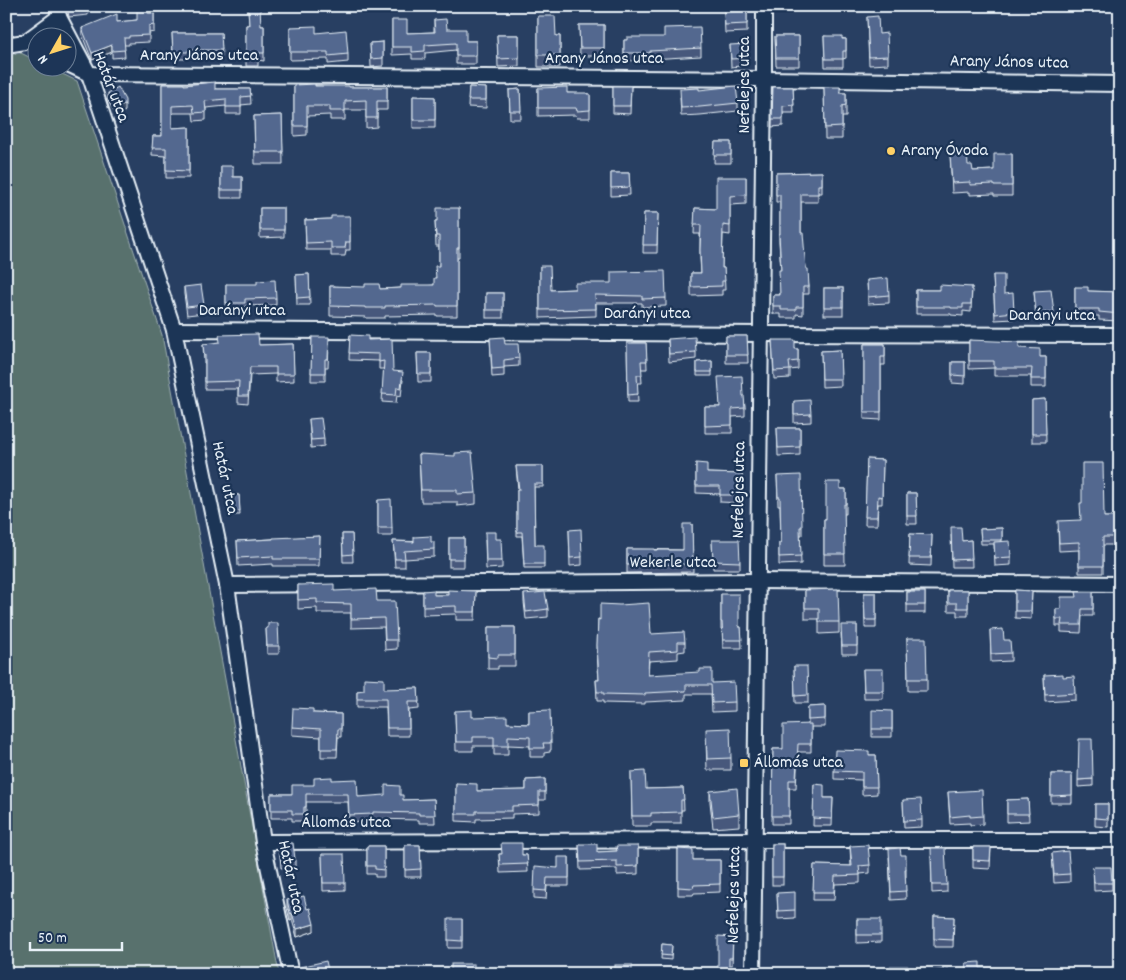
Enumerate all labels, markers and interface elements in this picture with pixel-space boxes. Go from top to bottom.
north arrow [28,28,78,78]
street label: Nefelejcs utca [733,36,758,134]
street label: Arany János utca [140,44,259,69]
street label: Arany János utca [545,47,664,72]
street label: Határ utca [85,48,135,127]
street label: Arany János utca [950,49,1069,77]
text: N [33,50,53,68]
place label: Arany Óvoda [901,139,988,164]
marker: Arany Óvoda [885,145,897,157]
street label: Darányi utca [199,299,286,324]
street label: Darányi utca [604,302,691,327]
street label: Darányi utca [1009,304,1096,329]
street label: Határ utca [204,439,244,517]
street label: Nefelejcs utca [727,441,753,539]
street label: Wekerle utca [630,551,717,576]
place label: Állomás utca [754,751,844,776]
marker: Állomás utca [738,757,750,769]
street label: Állomás utca [301,811,391,836]
street label: Határ utca [270,838,310,916]
street label: Nefelejcs utca [722,846,748,944]
scale bar [30,920,122,952]
text: 50 m [38,928,67,950]

